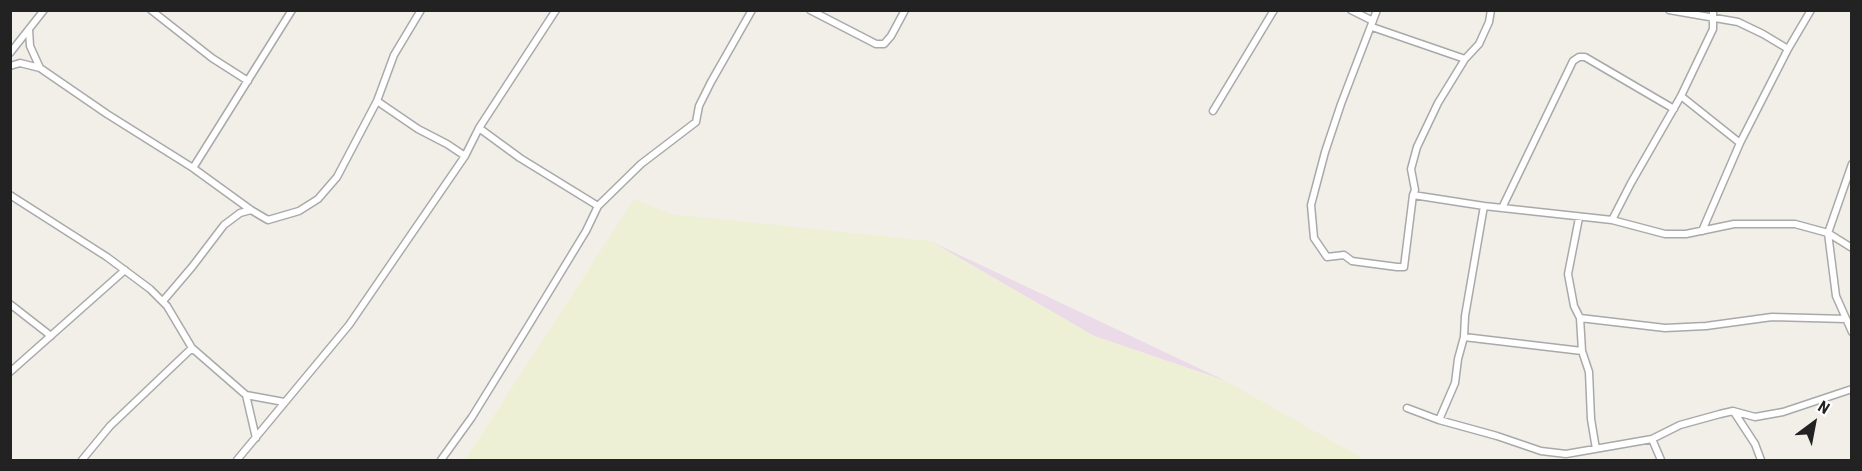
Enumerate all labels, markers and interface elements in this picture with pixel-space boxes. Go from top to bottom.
north arrow [1784,393,1844,453]
text: N [1815,397,1833,418]

